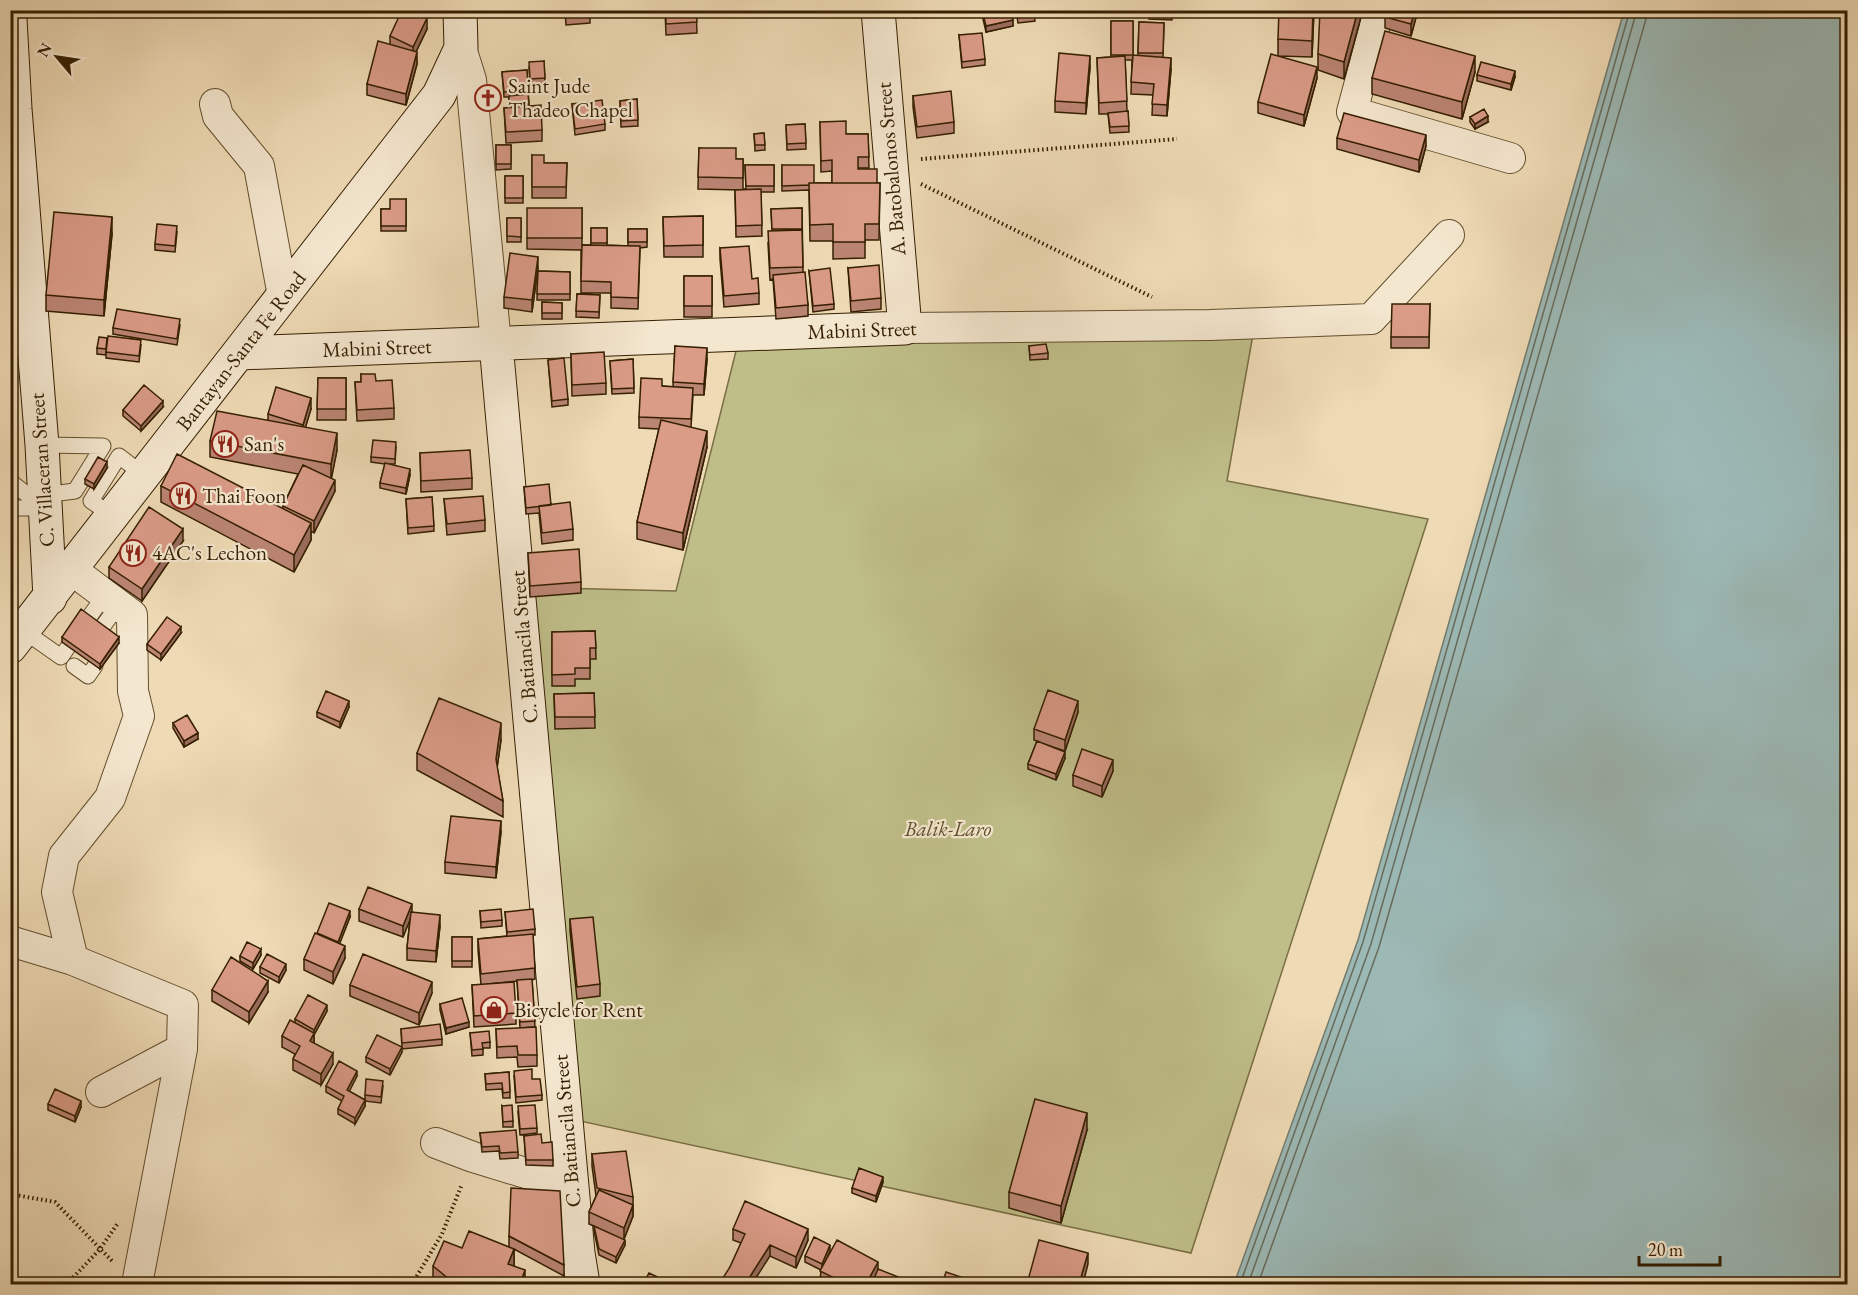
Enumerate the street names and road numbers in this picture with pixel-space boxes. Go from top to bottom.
street label: A. Batobalonos Street [869,81,912,258]
street label: Bantayan-Santa Fe Road [170,265,312,436]
street label: Mabini Street [807,314,918,345]
street label: Mabini Street [322,332,433,363]
street label: C. Villaceran Street [23,392,60,548]
street label: C. Batiancila Street [503,569,544,725]
street label: C. Batiancila Street [546,1053,587,1209]

